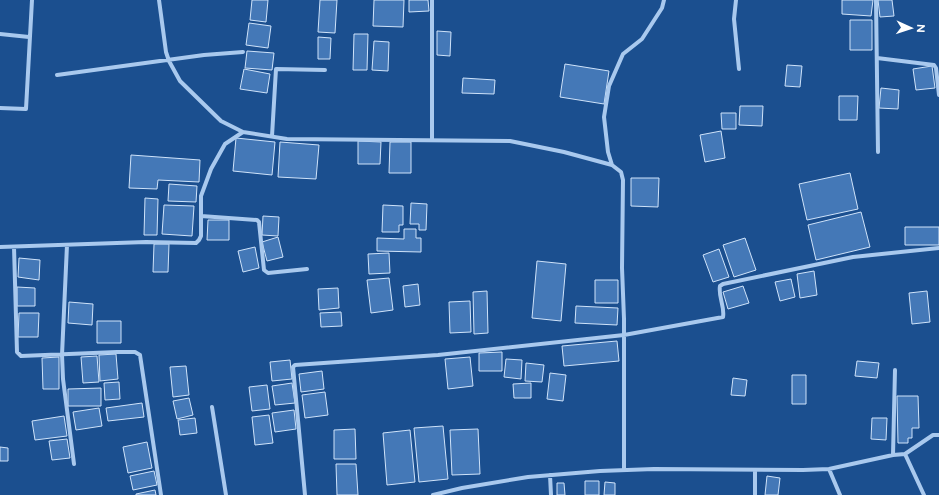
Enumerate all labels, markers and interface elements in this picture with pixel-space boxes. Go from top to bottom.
north arrow [891,8,931,48]
text: N [914,24,927,33]

